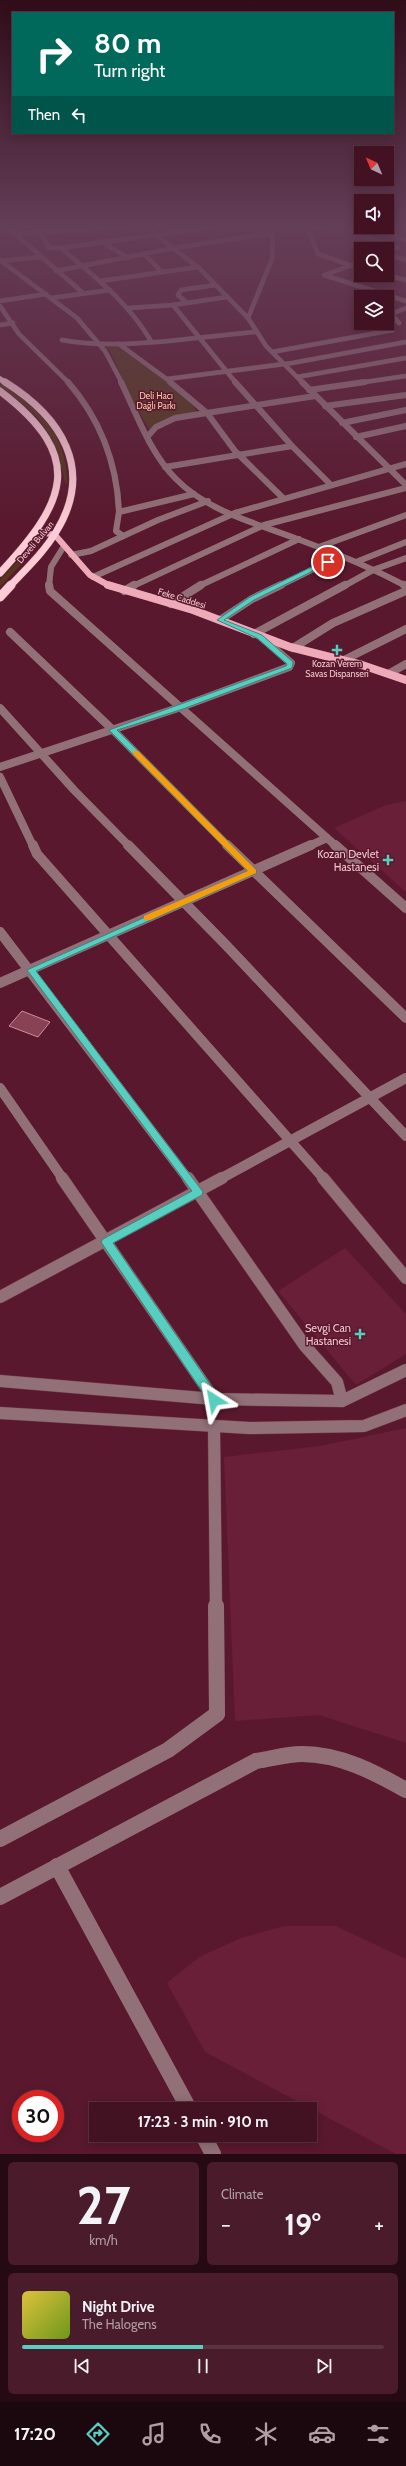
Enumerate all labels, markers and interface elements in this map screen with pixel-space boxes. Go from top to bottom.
text: 80 m [94,26,161,60]
icon: right [28,28,80,80]
text: Turn right [94,60,165,82]
icon: left [68,104,90,126]
text: Then [28,106,60,124]
north arrow [354,146,394,186]
map controls [354,146,394,330]
button: sound [354,194,394,234]
button: search [354,242,394,282]
button: layers [354,290,394,330]
park label: Deli Hacı Dağlı Parkı [136,390,176,411]
street label: Develi Bulvarı [14,519,56,565]
pin [311,545,345,579]
icon: arrive [317,551,339,573]
street label: Feke Caddesi [157,586,207,611]
marker: Kozan Verem Savas Dispanseri [331,644,343,656]
place label: Kozan Verem Savas Dispanseri [305,658,369,679]
place label: Kozan Devlet Hastanesi [317,847,379,874]
marker: Kozan Devlet Hastanesi [382,854,394,866]
place label: Sevgi Can Hastanesi [305,1321,351,1348]
marker: Sevgi Can Hastanesi [354,1328,366,1340]
position arrow [193,1379,235,1421]
speed limit sign: 30 [12,2090,64,2142]
text: 17:23 · 3 min · 910 m [138,2113,268,2131]
text: 27 [76,2174,131,2237]
text: Climate [221,2186,263,2202]
text: 19° [284,2206,321,2243]
text: − [221,2211,231,2238]
text: + [374,2211,384,2238]
text: km/h [89,2232,118,2248]
text: Night Drive [82,2298,155,2316]
text: The Halogens [82,2316,157,2332]
icon: previous [71,2355,93,2377]
icon: pause [192,2355,214,2377]
icon: next [313,2355,335,2377]
icon: directions [84,2420,112,2448]
icon: music [140,2420,168,2448]
icon: phone [196,2420,224,2448]
icon: climate [252,2420,280,2448]
icon: car [308,2420,336,2448]
icon: filters [364,2420,392,2448]
text: 17:20 [14,2423,56,2445]

